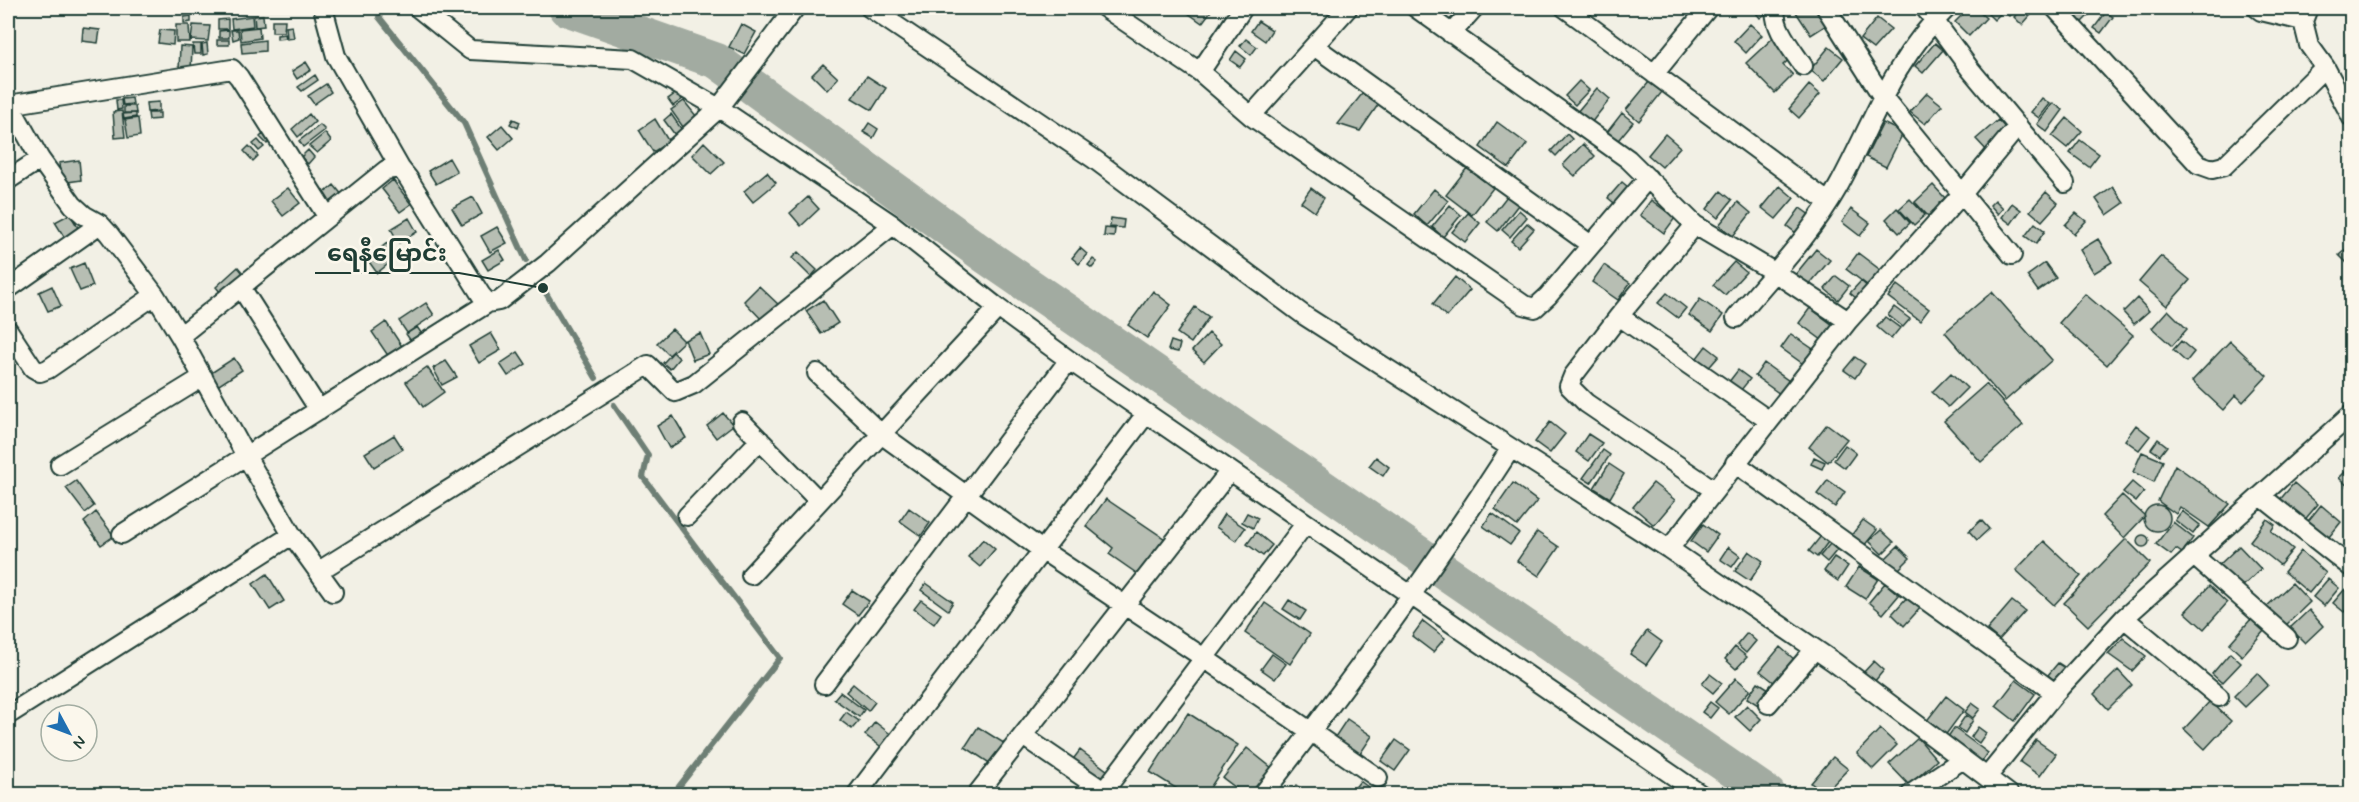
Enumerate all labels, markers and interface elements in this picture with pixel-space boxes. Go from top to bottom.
callout: ရေနီမြောင်း [315,231,459,273]
text: ရေနီမြောင်း [327,237,447,272]
north arrow [39,703,99,763]
text: N [68,731,91,753]

